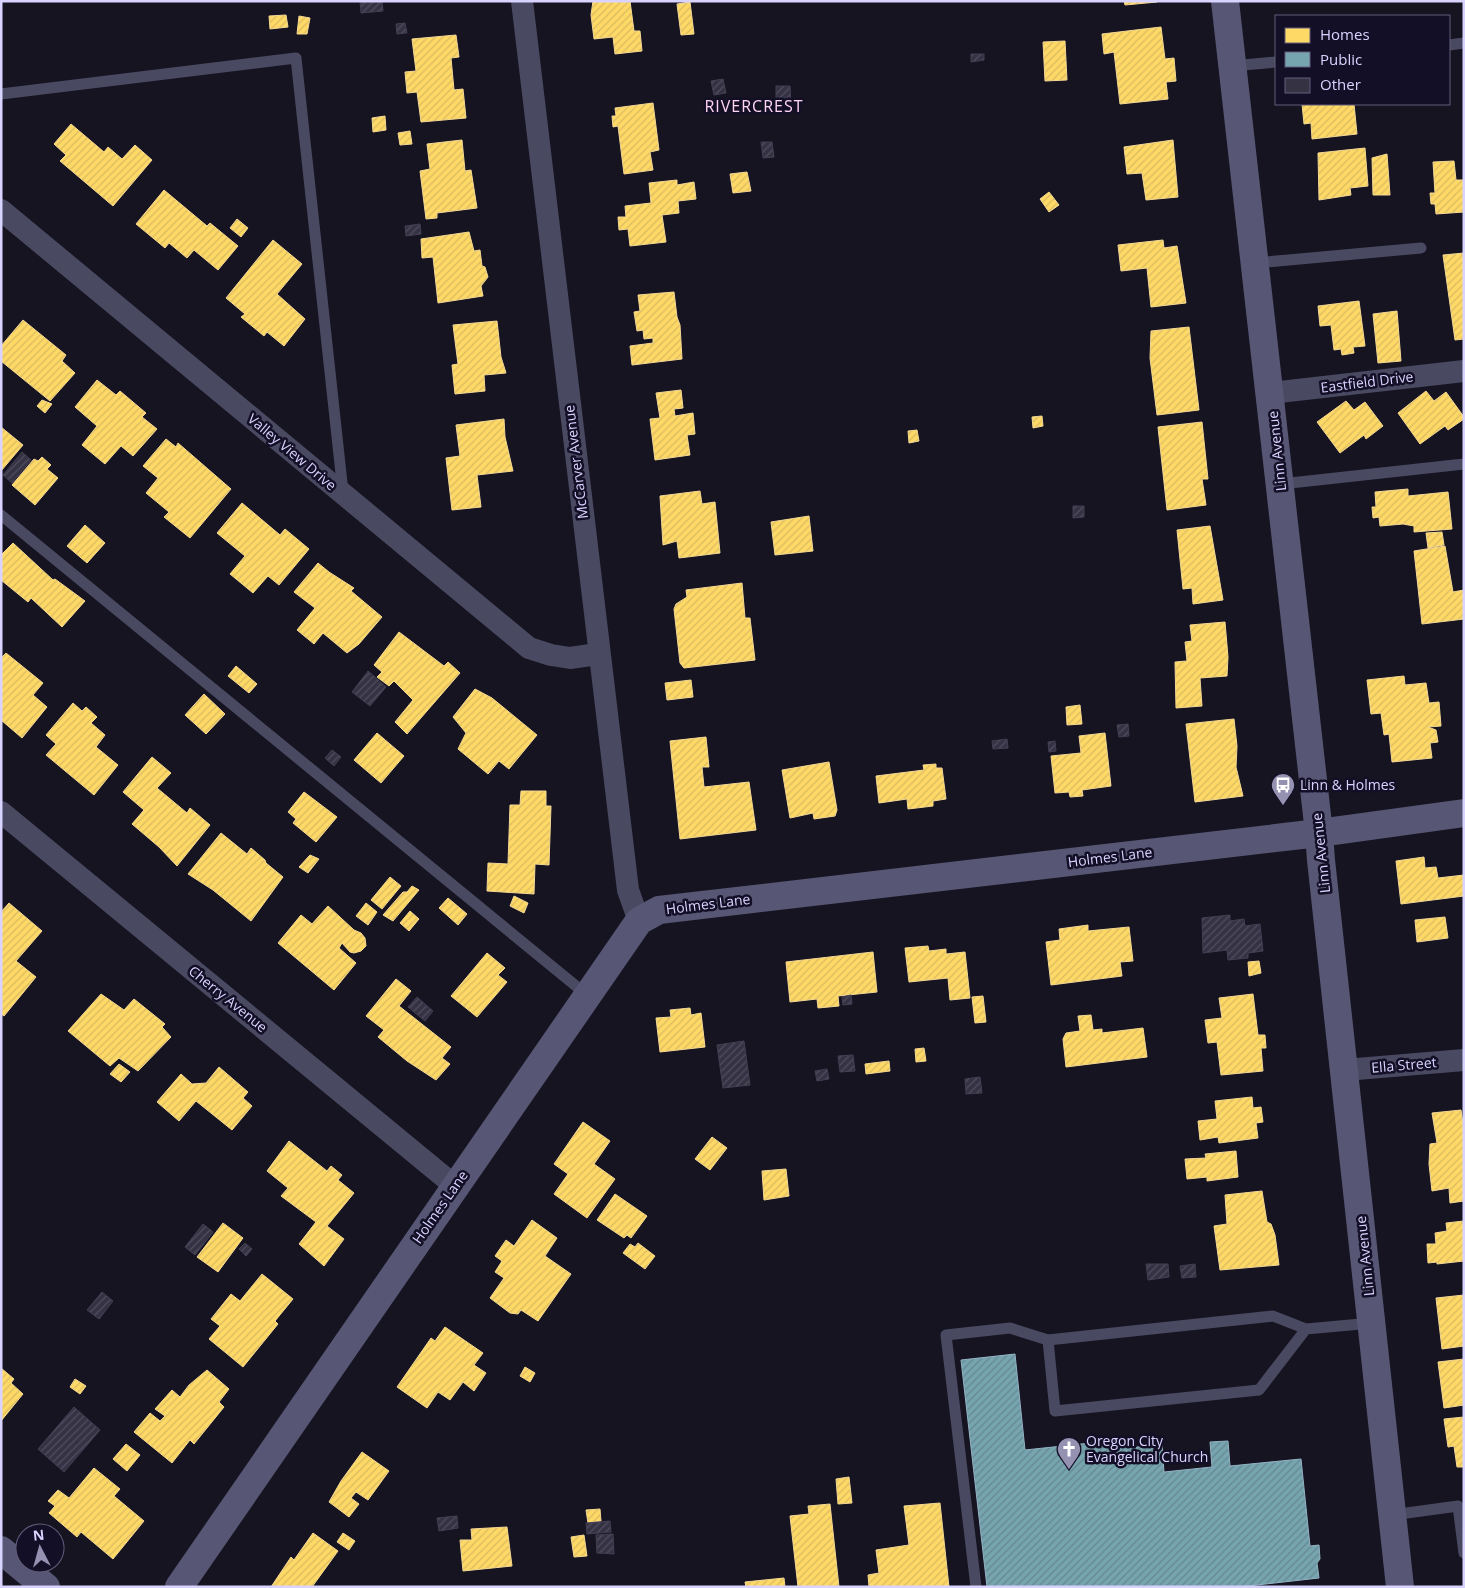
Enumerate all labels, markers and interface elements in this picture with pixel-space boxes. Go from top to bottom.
legend [1275,15,1450,105]
text: Homes [1320,24,1370,44]
text: Public [1320,49,1362,69]
text: Other [1320,74,1361,94]
district label: RIVERCREST [704,95,804,117]
street label: Eastfield Drive [1319,366,1415,397]
street label: McCarver Avenue [559,404,592,520]
street label: Valley View Drive [244,409,341,494]
street label: Linn Avenue [1263,410,1290,492]
bus stop icon: Linn & Holmes [1270,772,1296,806]
place label: Linn & Holmes [1300,775,1396,794]
street label: Linn Avenue [1307,812,1334,894]
street label: Holmes Lane [1067,842,1153,871]
street label: Holmes Lane [665,889,751,918]
street label: Cherry Avenue [185,961,272,1036]
street label: Ella Street [1371,1052,1437,1077]
street label: Holmes Lane [407,1166,472,1247]
street label: Linn Avenue [1351,1215,1378,1297]
place label: Oregon City Evangelical Church [1086,1431,1208,1466]
church icon: Oregon City Evangelical Church [1056,1436,1082,1470]
north arrow [15,1523,65,1573]
text: N [32,1525,45,1545]

